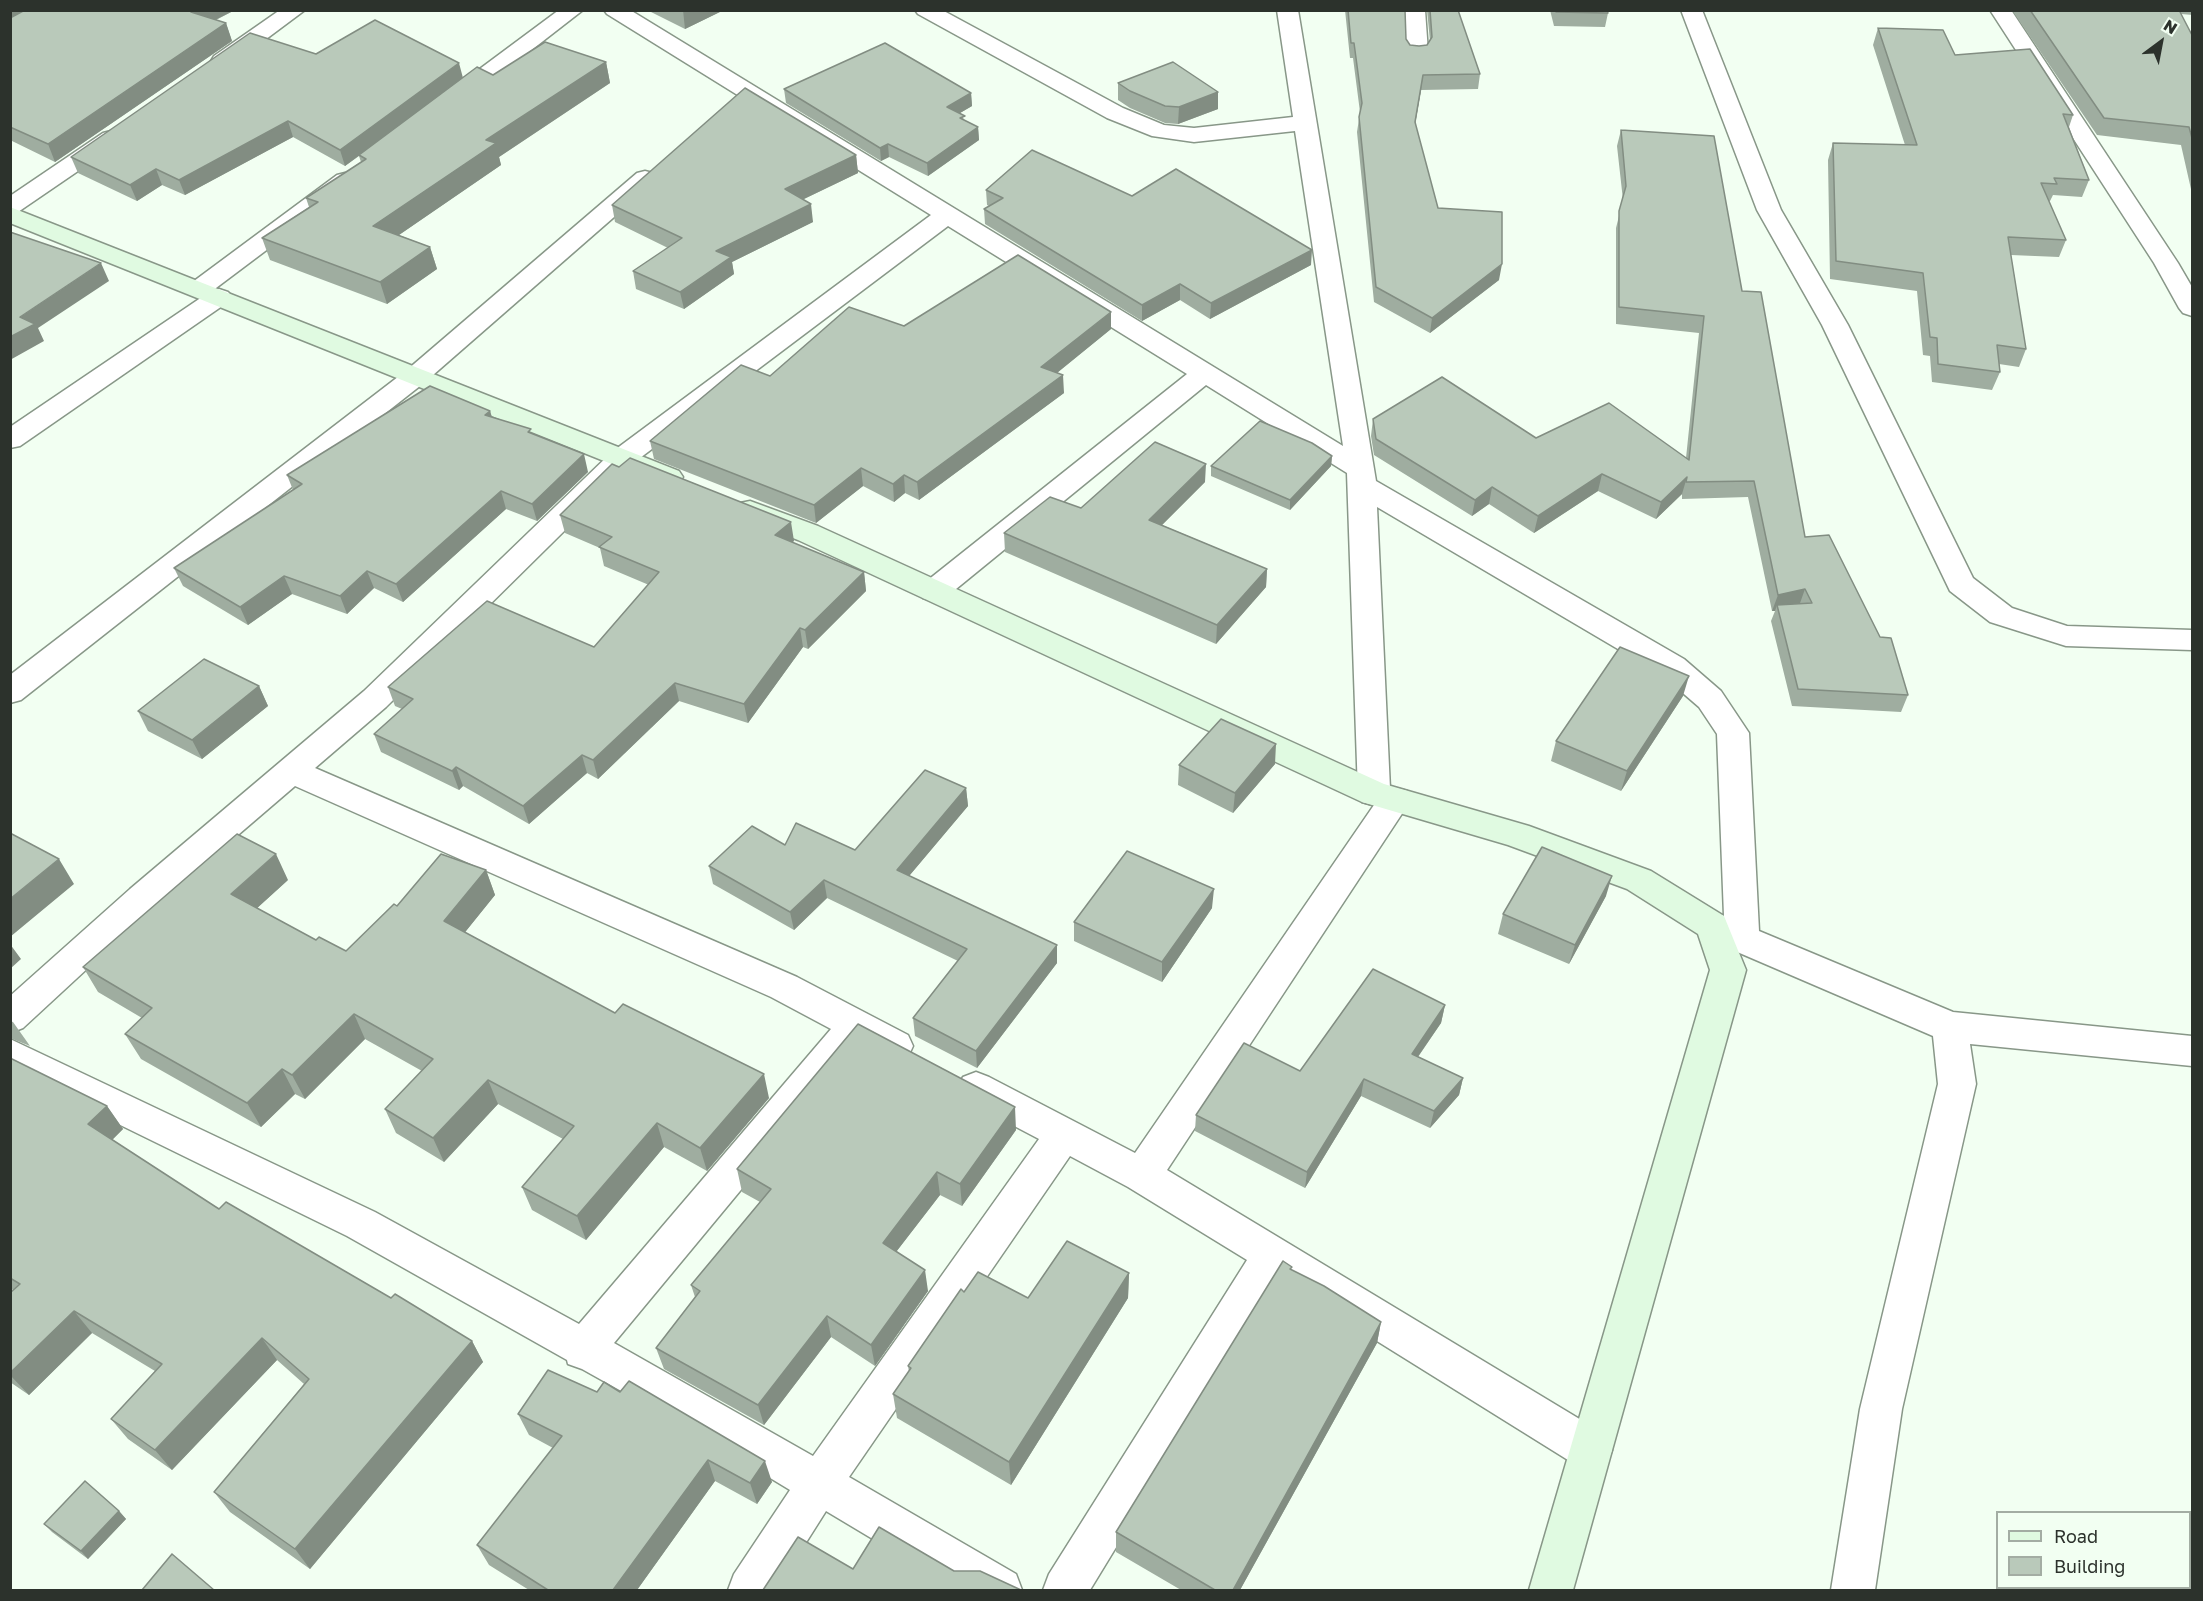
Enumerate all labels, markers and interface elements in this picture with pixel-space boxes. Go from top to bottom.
north arrow [2131,12,2191,72]
text: N [2160,15,2181,38]
legend [1996,1511,2191,1589]
text: Road [2054,1525,2098,1547]
text: Building [2054,1555,2125,1577]

